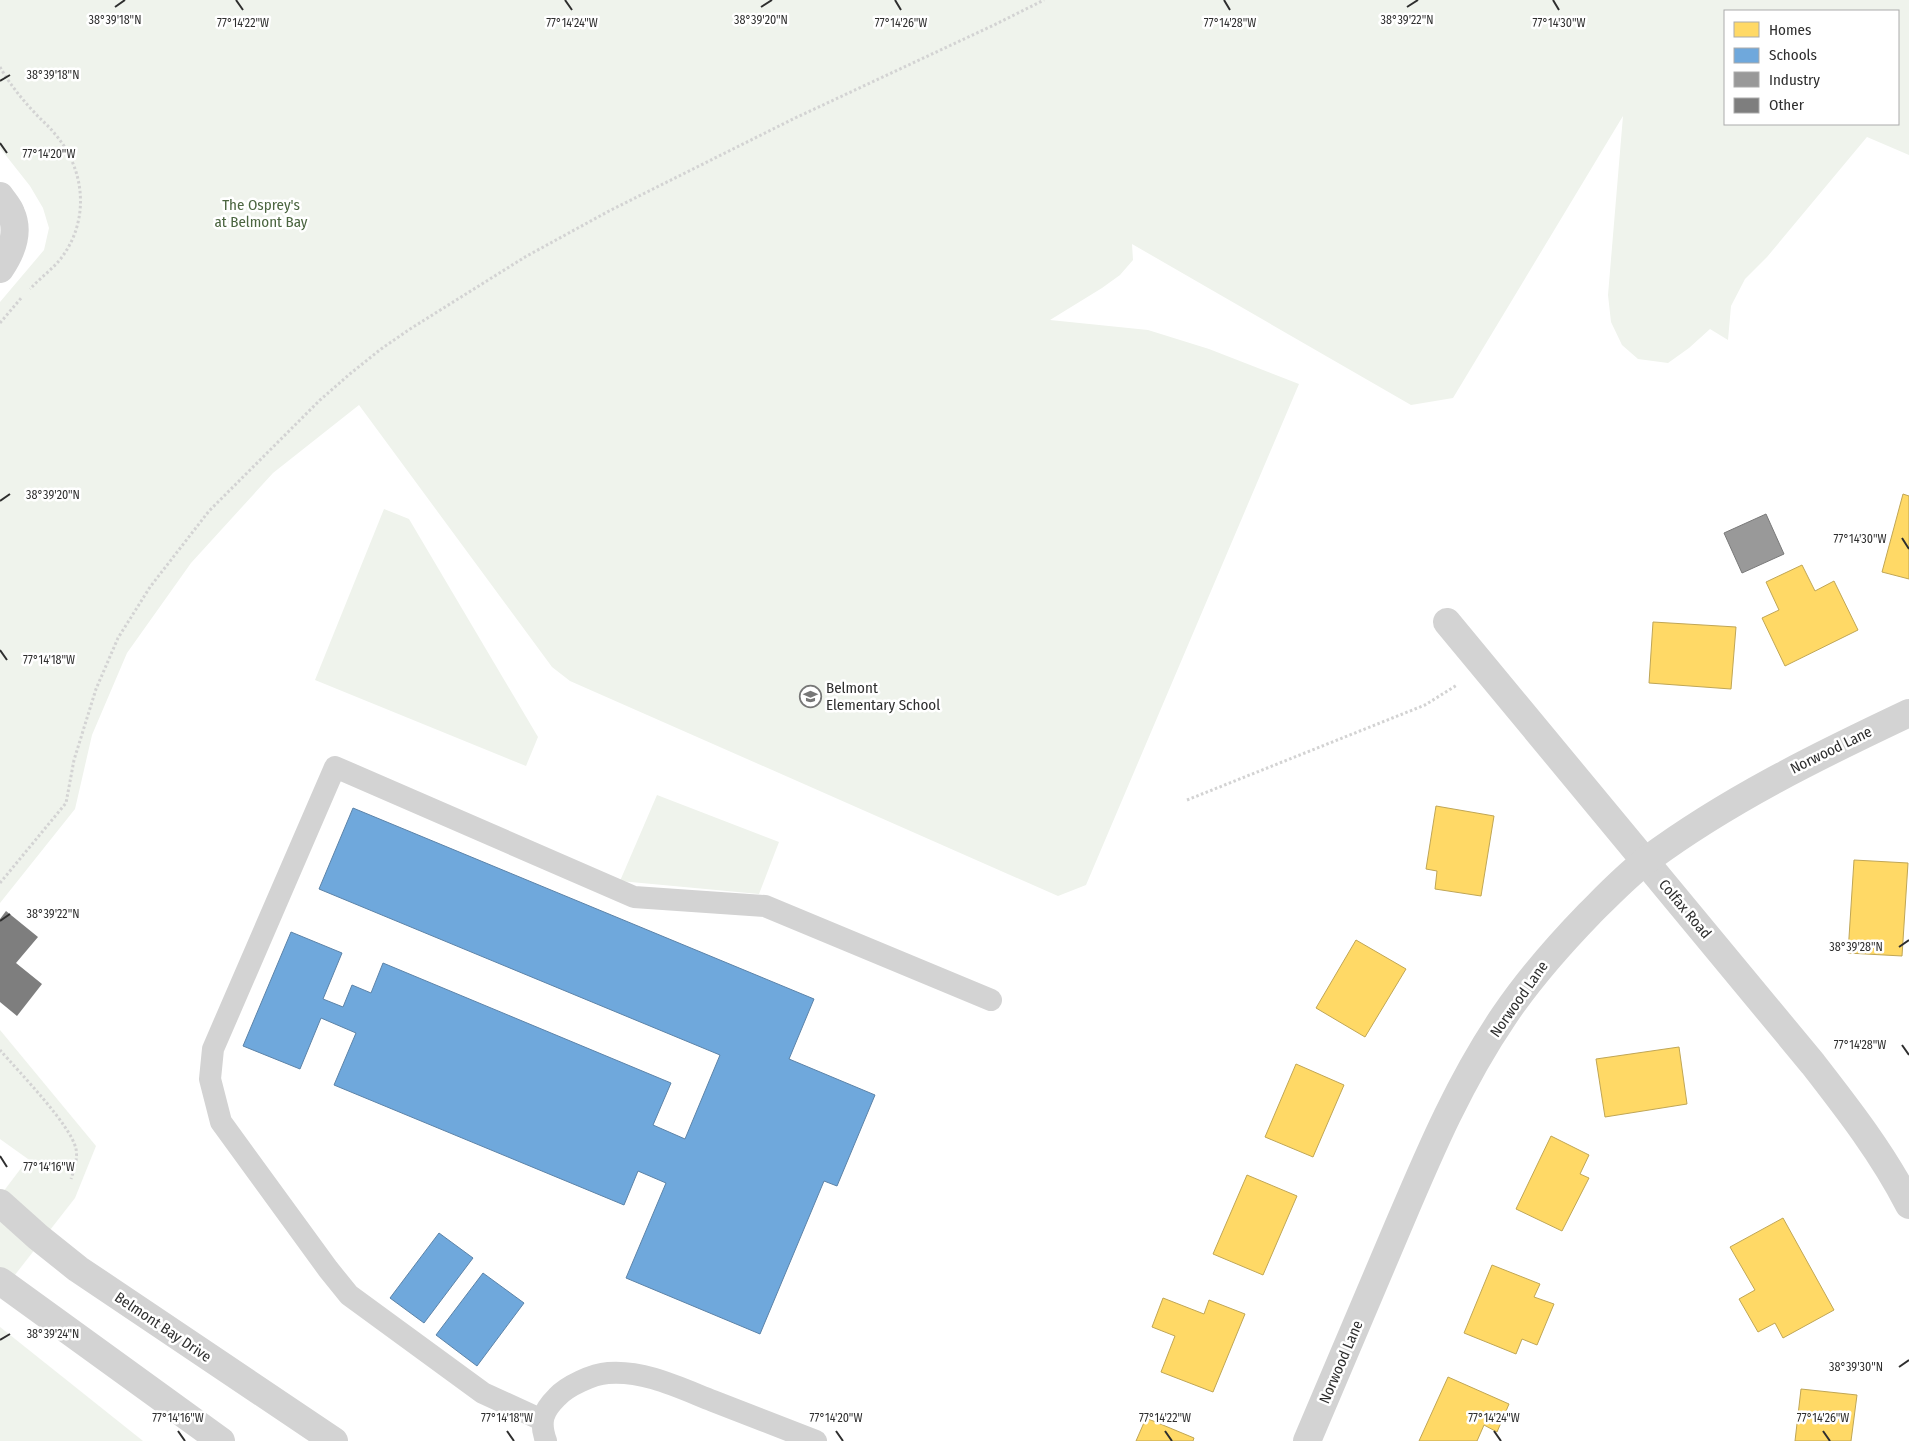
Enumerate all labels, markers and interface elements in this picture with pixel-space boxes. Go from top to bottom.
legend [1724,10,1899,125]
text: 38°39'18"N [89,13,141,27]
text: 38°39'20"N [734,13,788,27]
text: 38°39'22"N [1381,13,1433,27]
text: 77°14'22"W [217,16,269,30]
text: 77°14'24"W [546,16,598,30]
text: 77°14'26"W [875,16,927,30]
text: 77°14'28"W [1204,16,1256,30]
text: 77°14'30"W [1533,16,1585,30]
text: Homes [1769,21,1811,39]
text: Schools [1769,46,1817,64]
text: 38°39'18"N [27,68,79,82]
text: Industry [1769,71,1820,89]
text: Other [1769,96,1805,114]
text: 77°14'20"W [23,147,75,161]
park label: The Osprey's at Belmont Bay [214,196,308,231]
text: 38°39'20"N [26,488,80,502]
text: 77°14'30"W [1834,532,1886,546]
text: 77°14'18"W [23,653,75,667]
place label: Belmont Elementary School [826,679,940,714]
school or university icon: Belmont Elementary School [798,685,822,709]
street label: Norwood Lane [1787,722,1875,778]
street label: Colfax Road [1655,876,1715,942]
text: 38°39'22"N [27,907,79,921]
text: 38°39'28"N [1829,940,1883,954]
street label: Norwood Lane [1486,958,1552,1040]
text: 77°14'28"W [1834,1038,1886,1052]
text: 77°14'16"W [23,1160,75,1174]
street label: Belmont Bay Drive [111,1288,215,1366]
street label: Norwood Lane [1315,1318,1367,1406]
text: 38°39'24"N [27,1327,79,1341]
text: 38°39'30"N [1829,1360,1883,1374]
text: 77°14'16"W [152,1411,204,1425]
text: 77°14'18"W [481,1411,533,1425]
text: 77°14'20"W [810,1411,862,1425]
text: 77°14'22"W [1139,1411,1191,1425]
text: 77°14'24"W [1468,1411,1520,1425]
text: 77°14'26"W [1797,1411,1849,1425]

